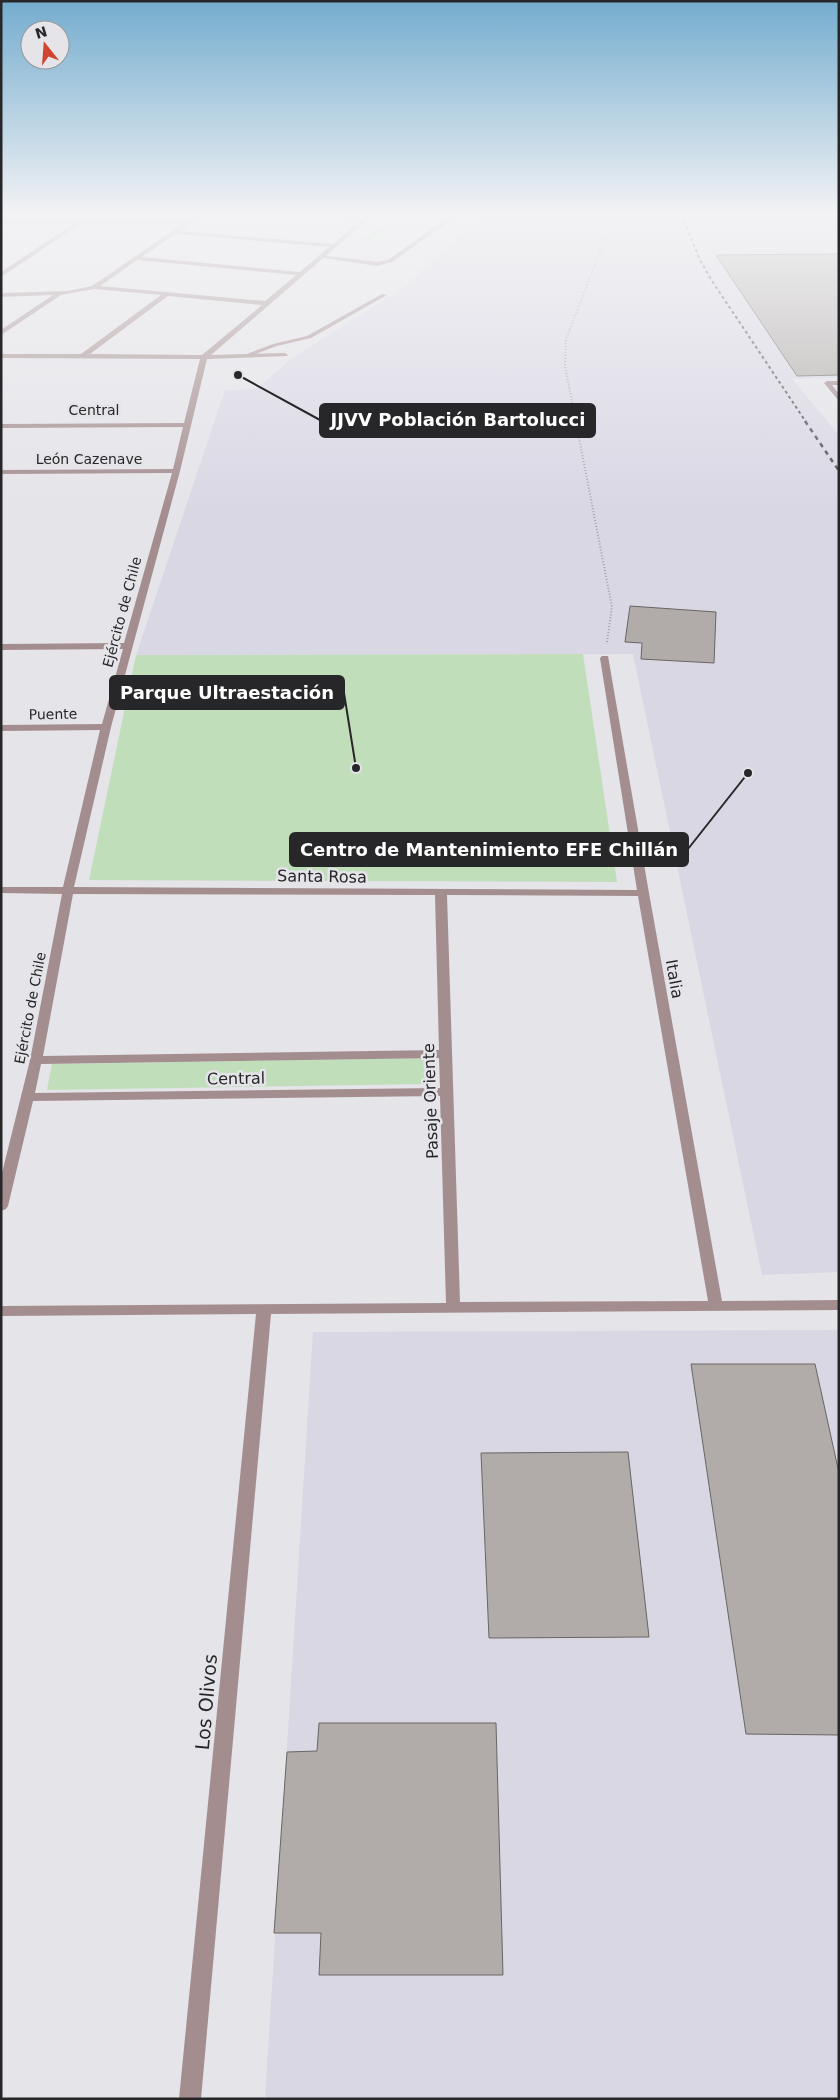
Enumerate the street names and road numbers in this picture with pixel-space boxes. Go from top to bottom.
street label: Central [69,402,119,418]
street label: León Cazenave [36,451,142,467]
street label: Ejército de Chile [100,555,144,669]
street label: Puente [29,706,77,722]
street label: Santa Rosa [277,866,367,887]
street label: Ejército de Chile [11,951,49,1065]
street label: Italia [662,958,687,1000]
street label: Pasaje Oriente [419,1043,442,1159]
street label: Central [207,1068,265,1089]
street label: Los Olivos [191,1653,221,1751]

